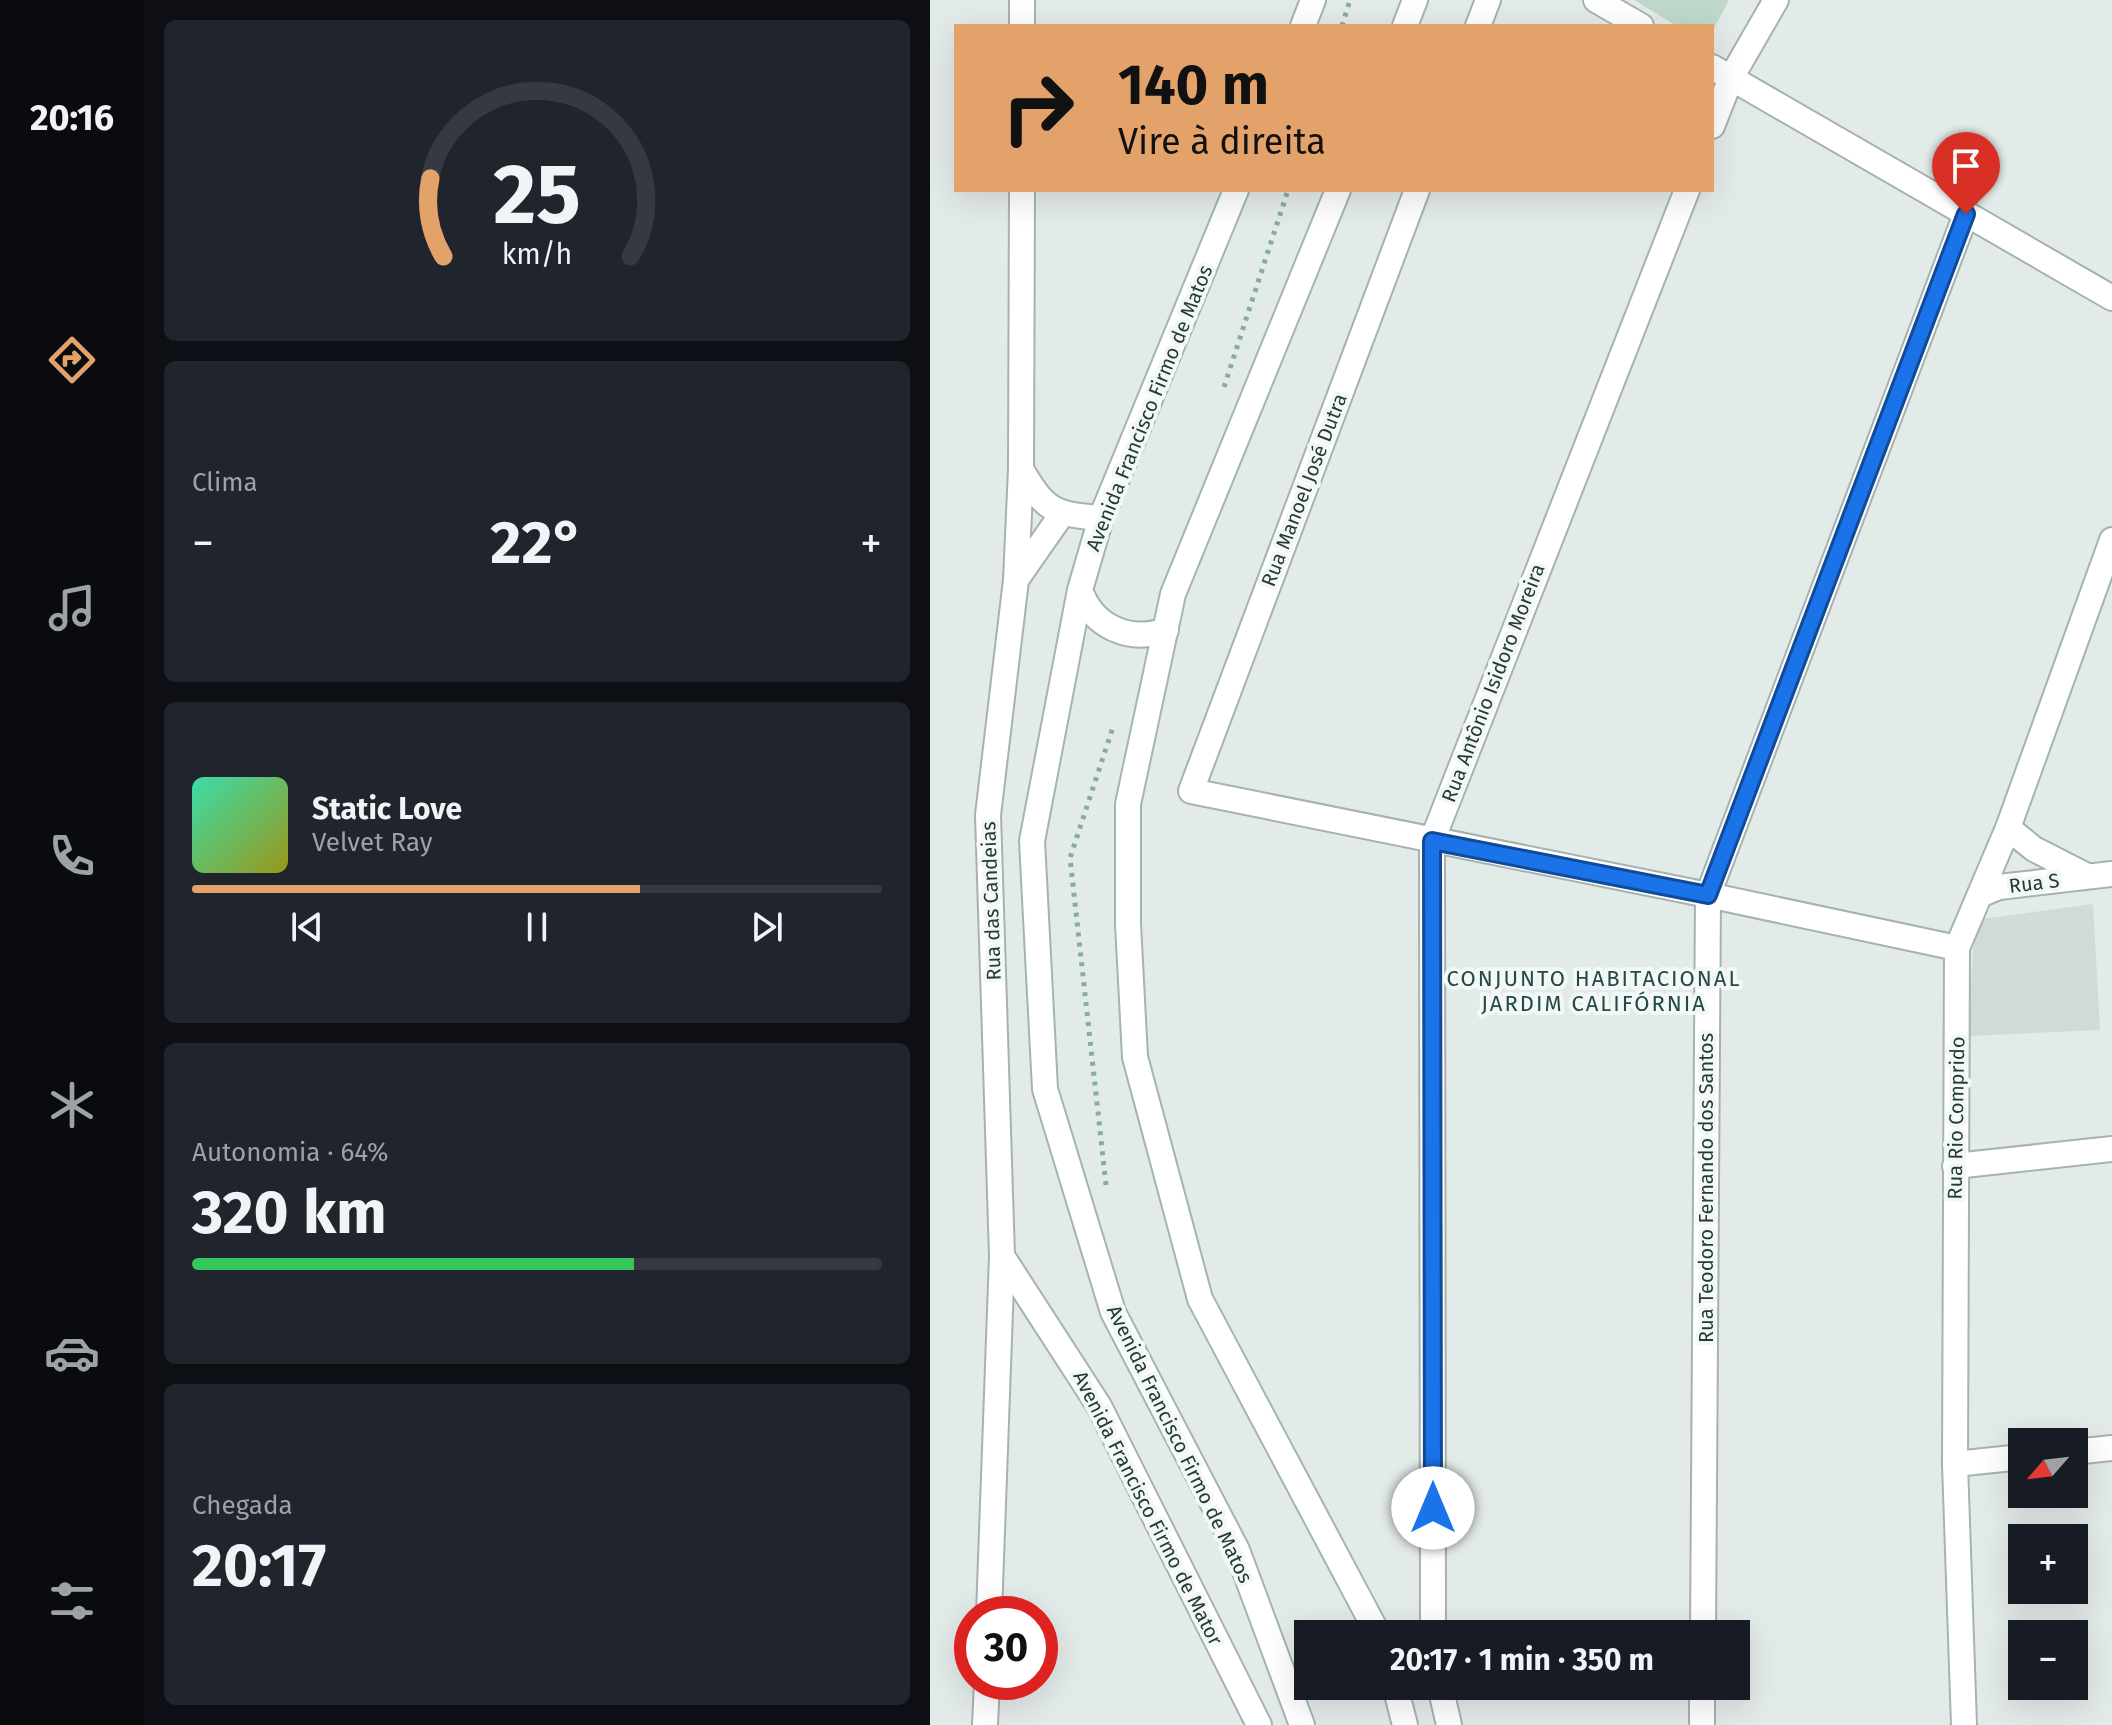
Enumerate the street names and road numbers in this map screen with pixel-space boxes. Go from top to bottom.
street label: Avenida Francisco Firmo de Matos [1081,262,1217,554]
street label: Rua Manoel José Dutra [1256,390,1352,590]
street label: Rua Antônio Isidoro Moreira [1436,560,1550,806]
street label: Rua das Candeias [976,821,1006,981]
street label: Rua S [2007,868,2061,898]
street label: Rua Teodoro Fernando dos Santos [1694,1033,1718,1343]
street label: Rua Rio Comprido [1943,1036,1969,1200]
street label: Avenida Francisco Firmo de Matos [1102,1301,1258,1587]
street label: Avenida Francisco Firmo de Mator [1068,1367,1228,1649]

